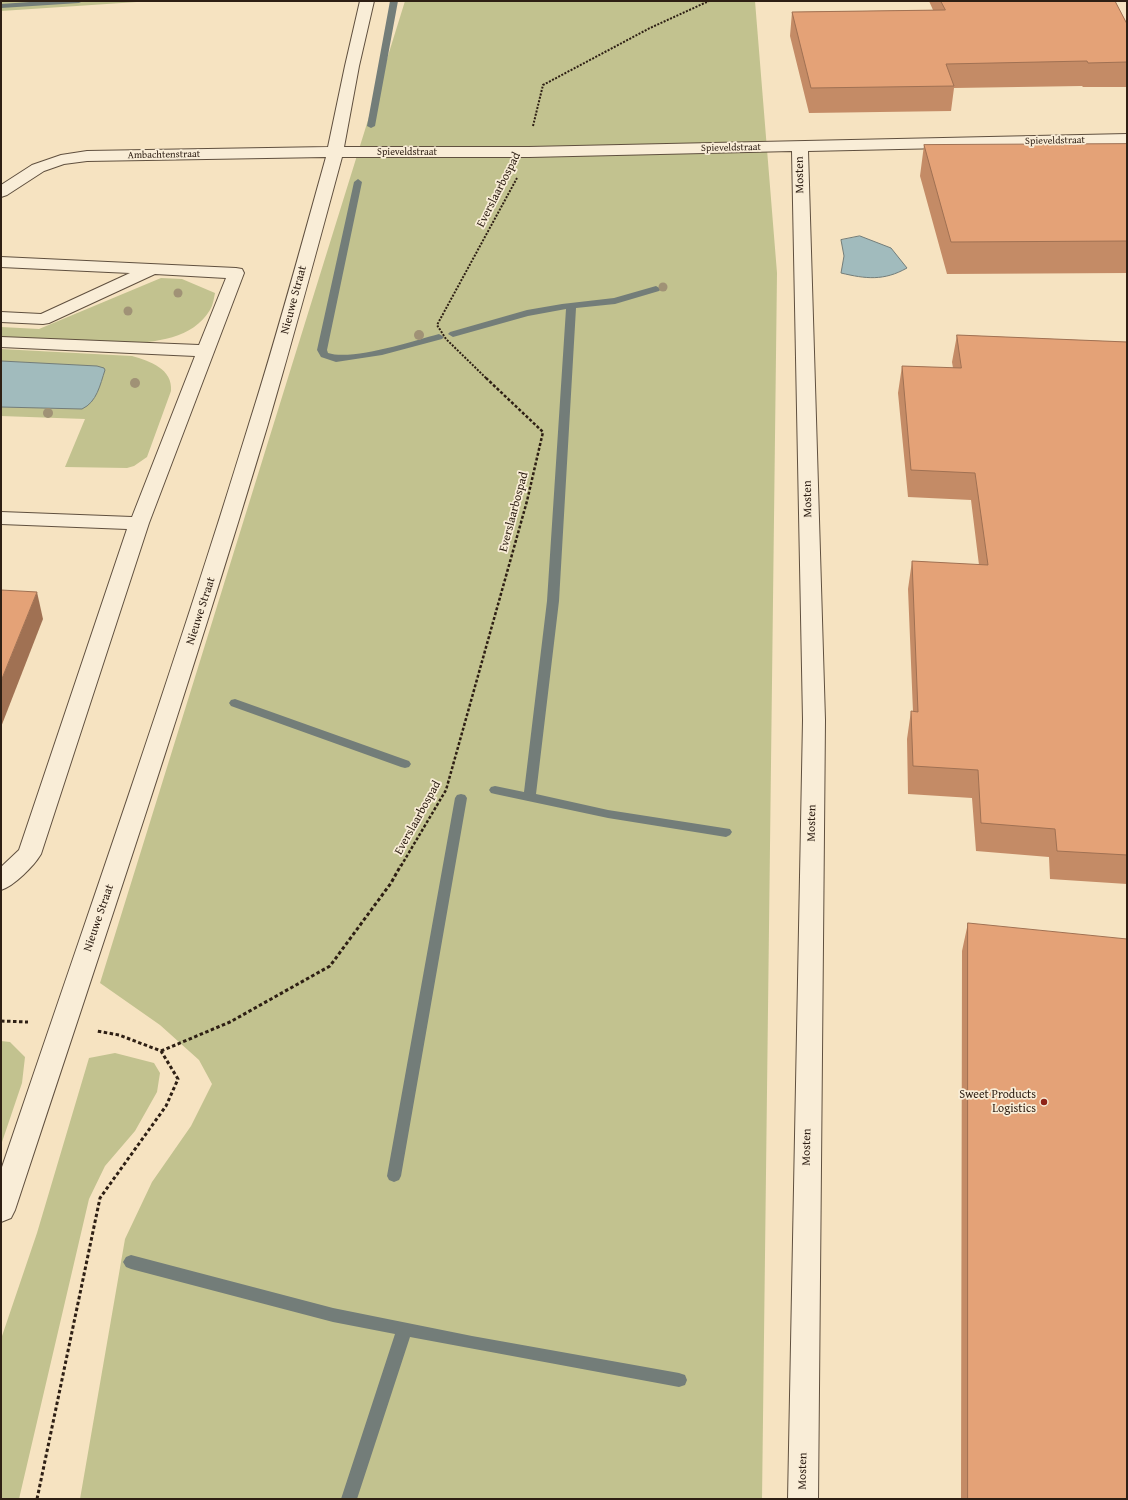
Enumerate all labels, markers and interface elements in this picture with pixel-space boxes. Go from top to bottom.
street label: Spieveldstraat [1025,134,1085,148]
street label: Spieveldstraat [701,141,761,155]
street label: Spieveldstraat [377,146,437,158]
street label: Ambachtenstraat [128,148,200,162]
street label: Everslaarbospad [474,150,524,230]
street label: Mosten [792,156,808,194]
street label: Nieuwe Straat [278,264,310,336]
street label: Everslaarbospad [496,470,532,554]
street label: Mosten [800,480,816,518]
street label: Nieuwe Straat [183,575,219,647]
street label: Everslaarbospad [392,778,444,858]
street label: Mosten [804,804,820,842]
street label: Nieuwe Straat [81,882,117,954]
place label: Sweet Products Logistics [959,1088,1036,1116]
marker: Sweet Products Logistics [1039,1097,1049,1107]
street label: Mosten [799,1128,815,1166]
street label: Mosten [795,1452,811,1490]

